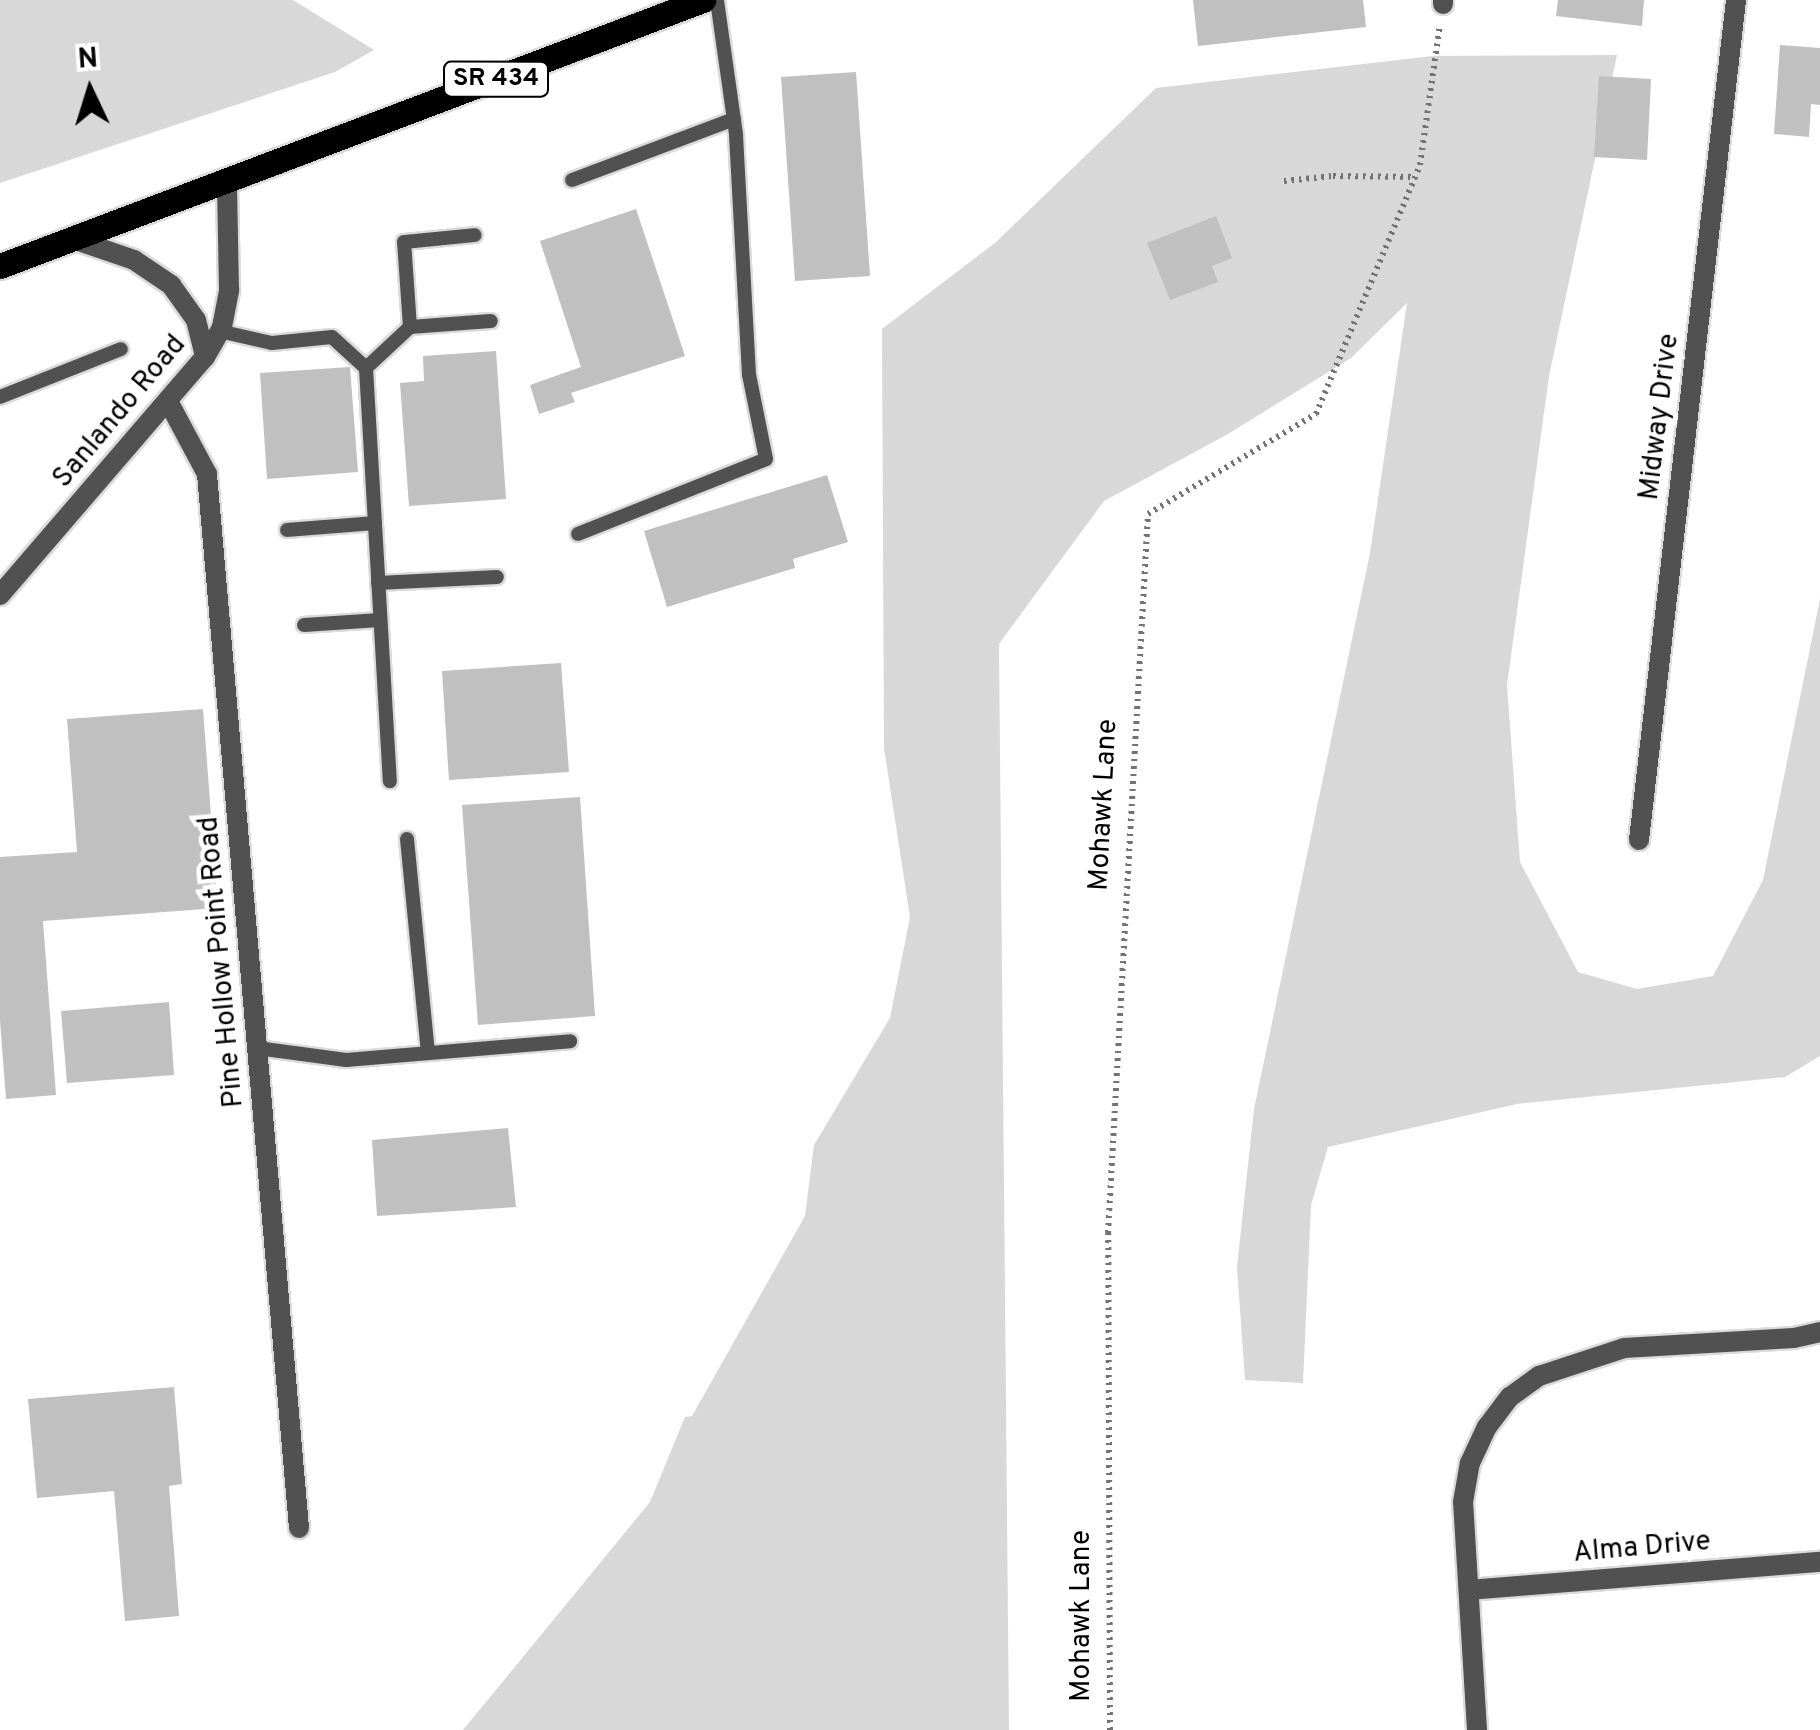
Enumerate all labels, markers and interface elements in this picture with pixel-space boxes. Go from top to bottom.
north arrow [40,40,140,140]
text: N [77,41,99,79]
road number: SR 434 [441,59,551,99]
street label: Sanlando Road [46,329,194,495]
street label: Midway Drive [1633,332,1687,502]
street label: Mohawk Lane [1083,718,1125,892]
street label: Pine Hollow Point Road [193,815,251,1109]
street label: Alma Drive [1572,1525,1712,1571]
street label: Mohawk Lane [1065,1530,1099,1702]

